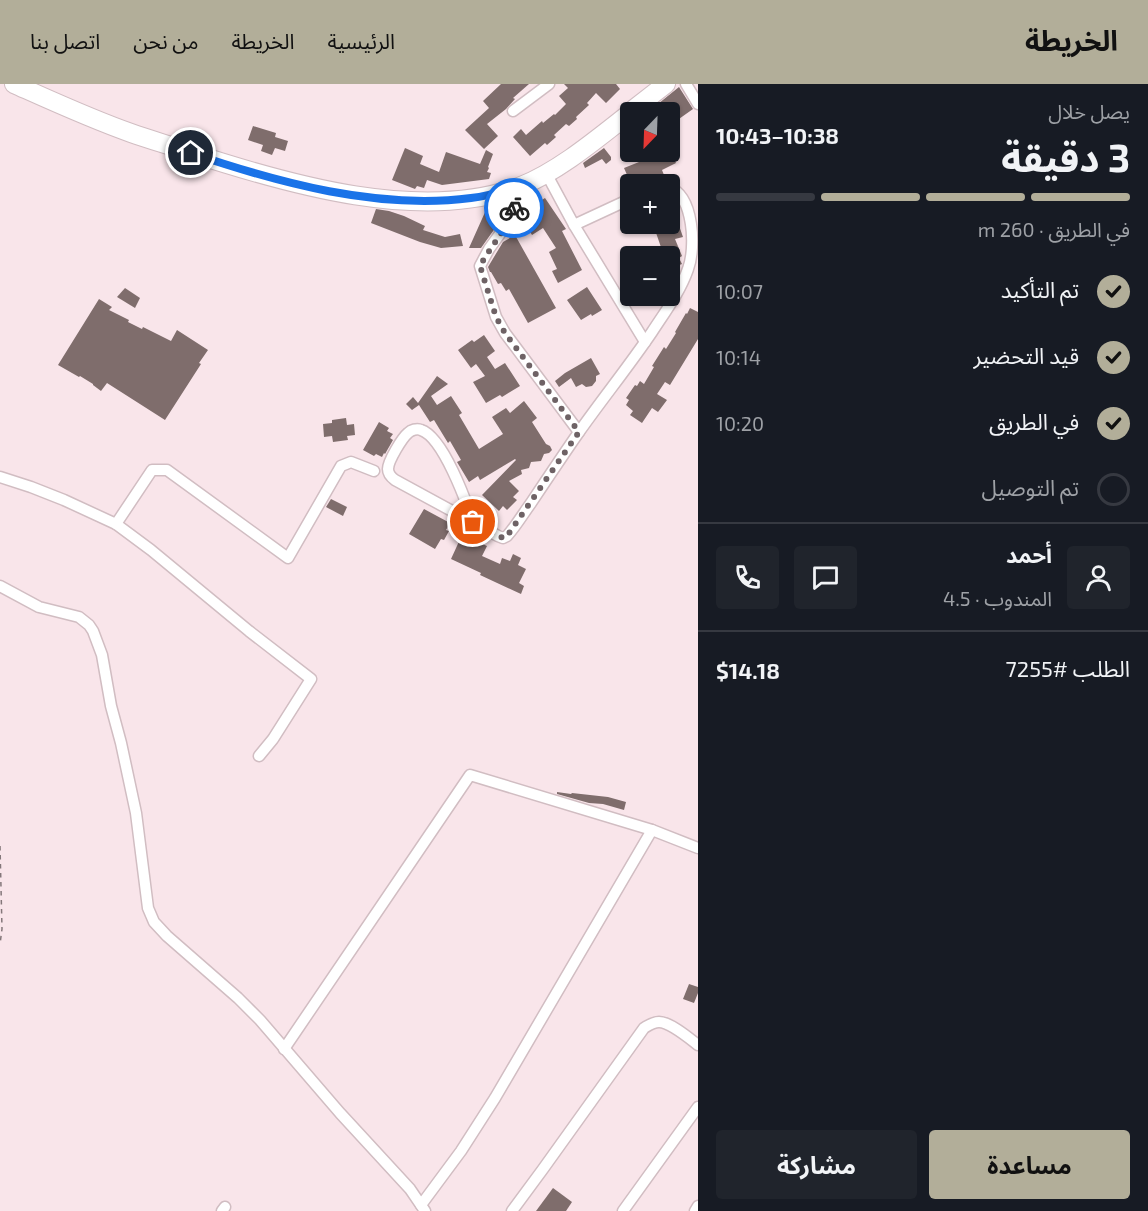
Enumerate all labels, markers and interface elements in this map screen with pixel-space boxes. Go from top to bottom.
text: الخريطة [1025,23,1118,57]
text: اتصل بنا [30,28,100,53]
text: من نحن [133,28,199,53]
text: الخريطة [232,28,295,53]
text: الرئيسية [328,28,395,53]
text: يصل خلال [1048,99,1130,123]
north arrow [620,102,680,162]
map controls [620,102,680,306]
text: 10:38–10:43 [716,122,839,148]
pin [165,127,216,178]
text: 3 دقيقة [1001,133,1130,180]
icon: home [174,136,207,169]
button: + [620,174,680,234]
courier [484,178,544,238]
icon: bike [498,192,531,225]
text: في الطريق · 260 m [978,217,1130,241]
button: − [620,246,680,306]
icon: check [1097,275,1130,308]
text: تم التأكيد [1001,276,1079,302]
text: 10:07 [716,279,763,303]
icon: check [1097,341,1130,374]
text: قيد التحضير [973,342,1079,368]
text: 10:14 [716,345,761,369]
icon: check [1097,407,1130,440]
text: في الطريق [989,408,1079,434]
text: 10:20 [716,411,764,435]
text: تم التوصيل [981,474,1079,500]
pin [447,496,498,547]
icon: bag [456,505,489,538]
text: أحمد [1006,541,1052,567]
button: phone [716,546,779,609]
button: chat [794,546,857,609]
button: person [1067,546,1130,609]
text: المندوب · 4.5 [943,586,1052,610]
text: الطلب #7255 [1006,655,1130,681]
text: $14.18 [716,657,780,683]
button: مشاركة [716,1130,917,1199]
button: مساعدة [929,1130,1130,1199]

